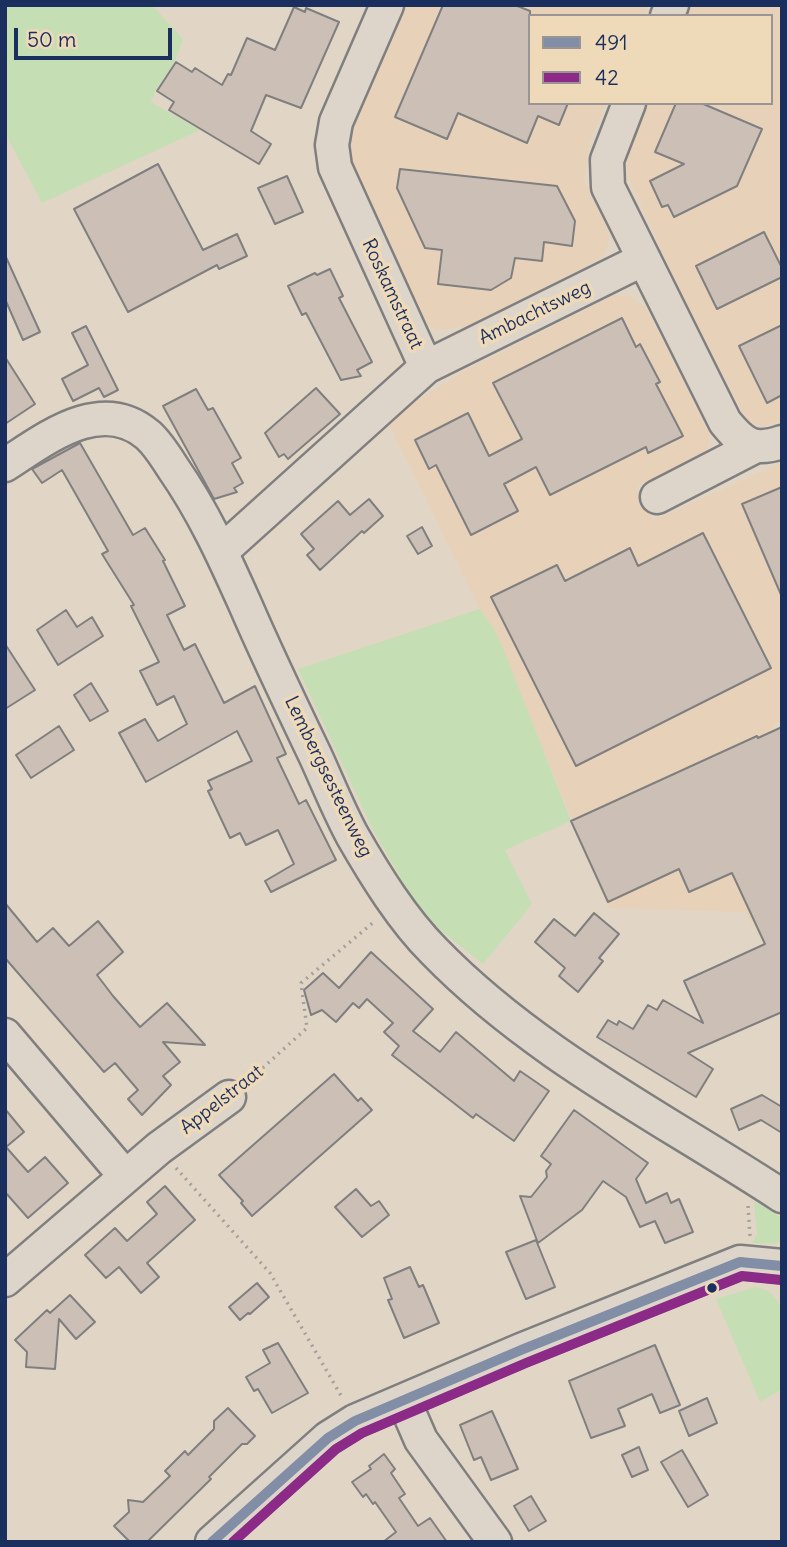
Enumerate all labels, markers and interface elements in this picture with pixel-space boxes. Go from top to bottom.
scale bar [18,14,175,58]
legend [528,14,773,105]
text: 50 m [27,26,76,53]
text: 491 [595,29,628,56]
text: 42 [595,64,619,91]
street label: Roskamstraat [357,235,427,353]
street label: Ambachtsweg [475,276,595,350]
street label: Lembergsesteenweg [279,693,377,861]
street label: Appelstraat [176,1061,268,1139]
unlabelled marker [705,1281,719,1295]

